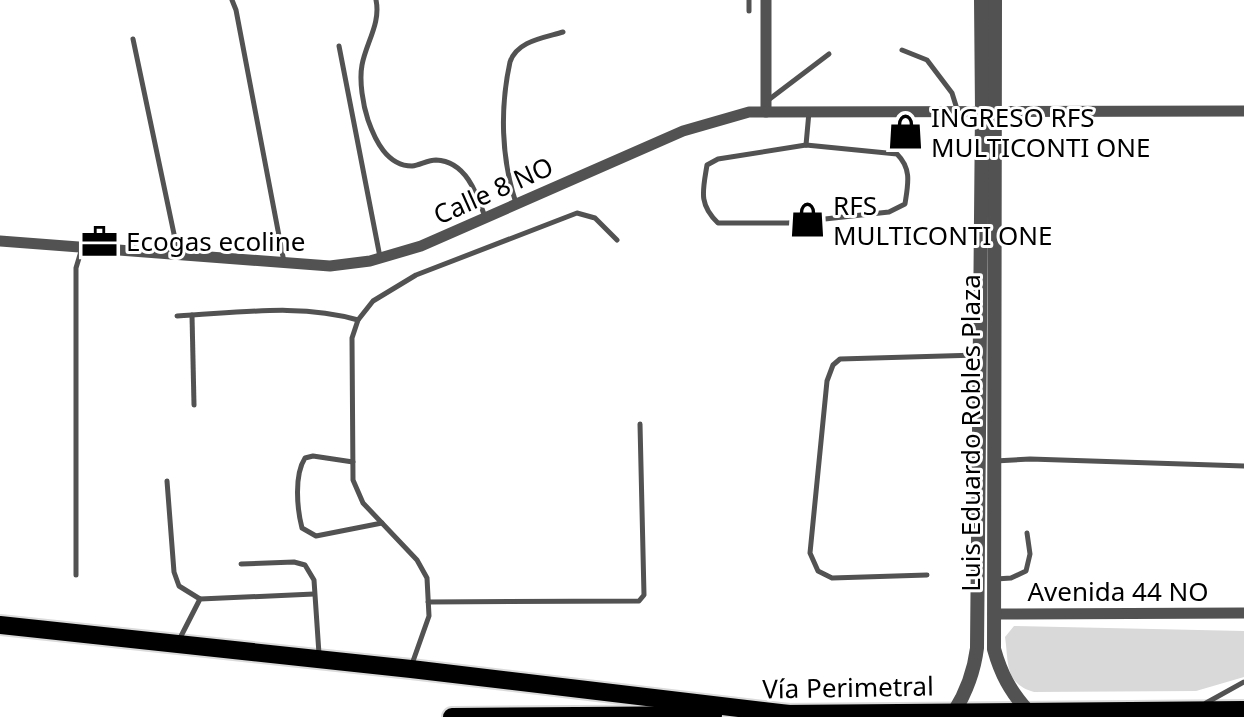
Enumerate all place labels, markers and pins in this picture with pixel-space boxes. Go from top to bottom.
place label: INGRESO RFS MULTICONTI ONE [931,99,1151,165]
shop icon: INGRESO RFS MULTICONTI ONE [886,113,924,151]
place label: RFS MULTICONTI ONE [833,187,1053,253]
shop icon: RFS MULTICONTI ONE [788,201,826,239]
office icon: Ecogas ecoline [81,222,119,260]
place label: Ecogas ecoline [126,223,305,259]

